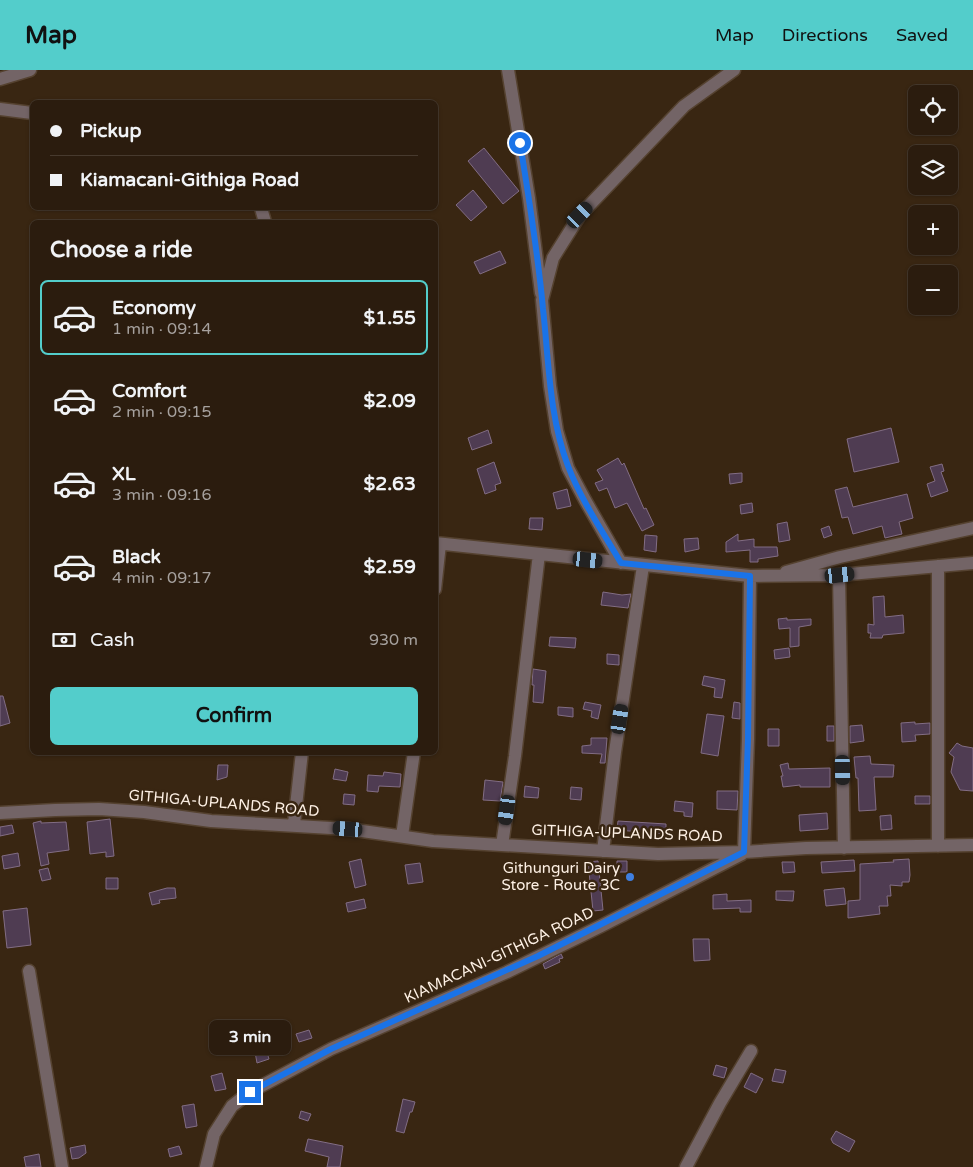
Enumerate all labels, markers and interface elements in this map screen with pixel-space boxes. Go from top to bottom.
text: Map [25,21,77,50]
text: Map [715,24,754,46]
text: Directions [782,24,868,46]
text: Saved [896,24,948,46]
map controls [908,85,958,315]
button: locate [908,85,958,135]
text: Pickup [80,120,141,142]
route start [509,132,531,154]
button: layers [908,145,958,195]
text: Kiamacani-Githiga Road [80,169,299,191]
car [564,199,595,231]
button: + [908,205,958,255]
text: Choose a ride [50,237,193,263]
button: − [908,265,958,315]
icon: car [52,295,97,340]
text: Economy [112,297,196,319]
text: $1.55 [364,307,416,329]
text: 1 min · 09:14 [112,319,211,339]
icon: car [52,378,97,423]
text: Comfort [112,380,186,402]
text: $2.09 [364,390,416,412]
text: 2 min · 09:15 [112,402,211,422]
icon: car [52,461,97,506]
text: XL [112,463,136,485]
text: $2.63 [364,473,416,495]
text: 3 min · 09:16 [112,485,211,505]
icon: car [52,544,97,589]
text: Black [112,546,161,568]
car [572,551,603,569]
text: $2.59 [364,556,416,578]
car [824,566,855,584]
text: 4 min · 09:17 [112,568,211,588]
icon: cash [50,626,78,654]
text: Cash [90,629,135,651]
text: 930 m [369,630,418,650]
button: Confirm [50,687,418,745]
car [610,703,629,735]
car [835,755,850,785]
street label: GITHIGA-UPLANDS ROAD [128,786,320,820]
car [497,794,516,826]
car [332,820,363,838]
street label: GITHIGA-UPLANDS ROAD [531,821,723,845]
place label: Githunguri Dairy Store - Route 3C [502,859,620,894]
marker: Githunguri Dairy Store - Route 3C [624,871,636,883]
street label: KIAMACANI-GITHIGA ROAD [401,903,597,1007]
callout: 3 min [209,1020,291,1054]
text: 3 min [229,1027,271,1047]
route end [239,1081,261,1103]

